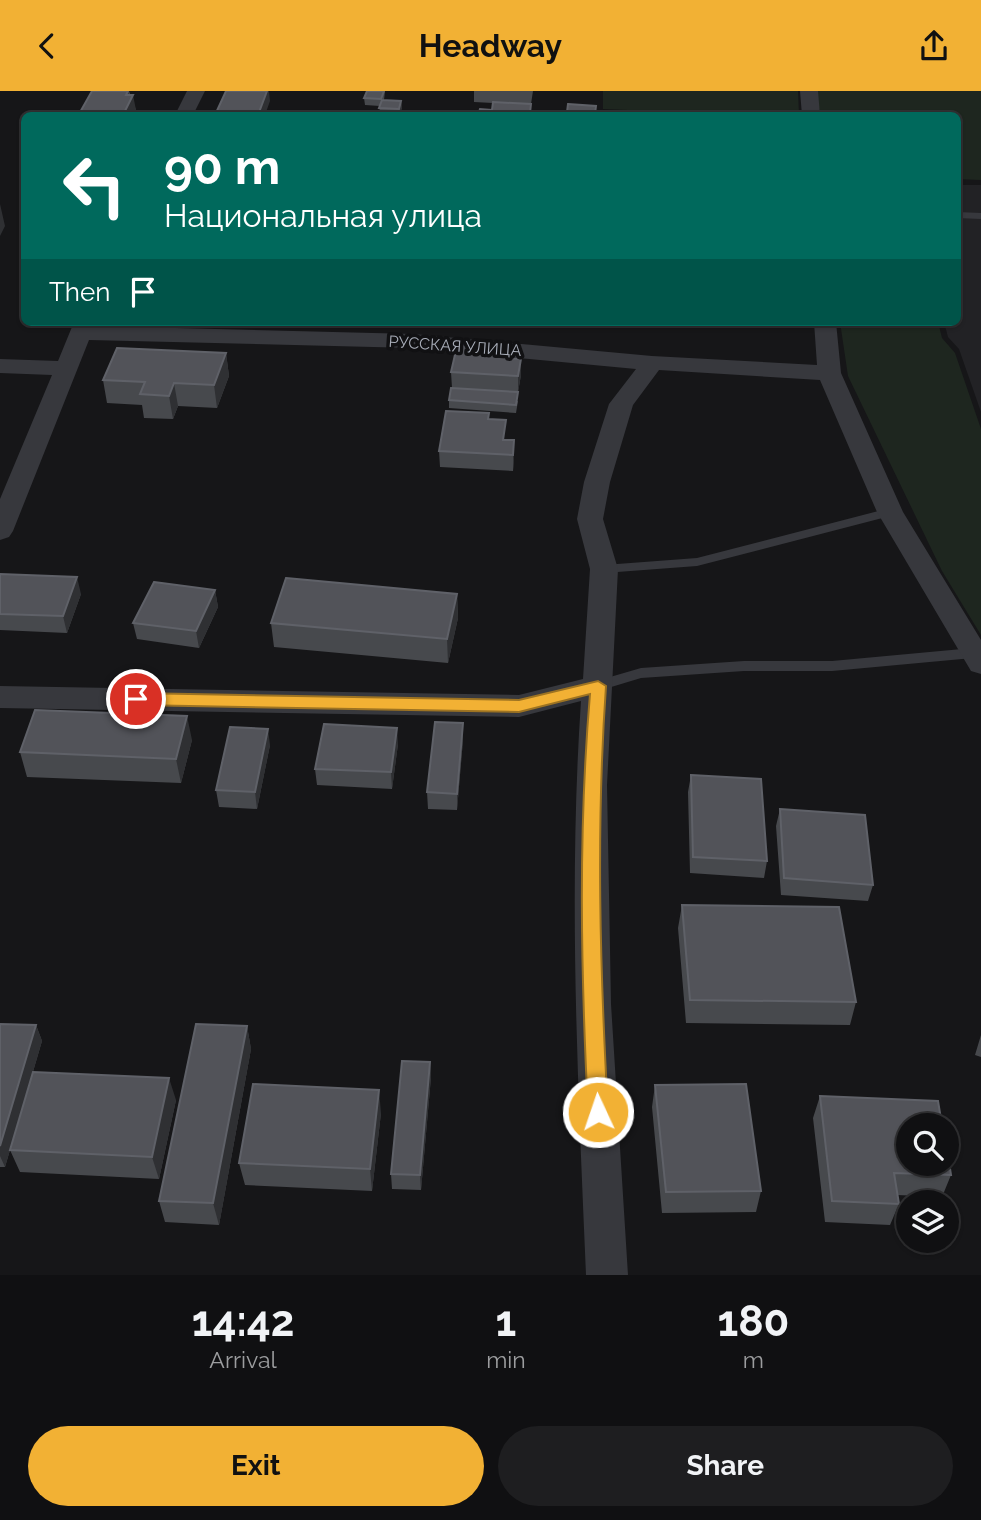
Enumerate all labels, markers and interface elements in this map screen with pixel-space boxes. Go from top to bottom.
icon: back [28,27,66,65]
text: Headway [419,27,562,64]
icon: share [915,27,953,65]
text: 90 m [164,138,280,195]
icon: left [49,140,140,231]
text: Национальная улица [164,197,482,234]
icon: arrive [124,273,162,311]
text: Then [49,277,110,307]
street label: РУССКАЯ УЛИЦА [388,332,522,360]
pin [106,669,166,729]
icon: arrive [117,680,155,718]
position arrow [561,1075,635,1149]
map controls [896,1113,959,1253]
button: search [896,1113,959,1176]
button: layers [896,1190,959,1253]
text: 14:42 [192,1297,294,1346]
text: 1 [496,1297,516,1346]
text: 180 [717,1297,789,1346]
text: Arrival [209,1346,277,1373]
text: min [486,1346,526,1373]
text: m [743,1346,764,1373]
button: Exit [28,1426,484,1506]
button: Share [498,1426,953,1506]

